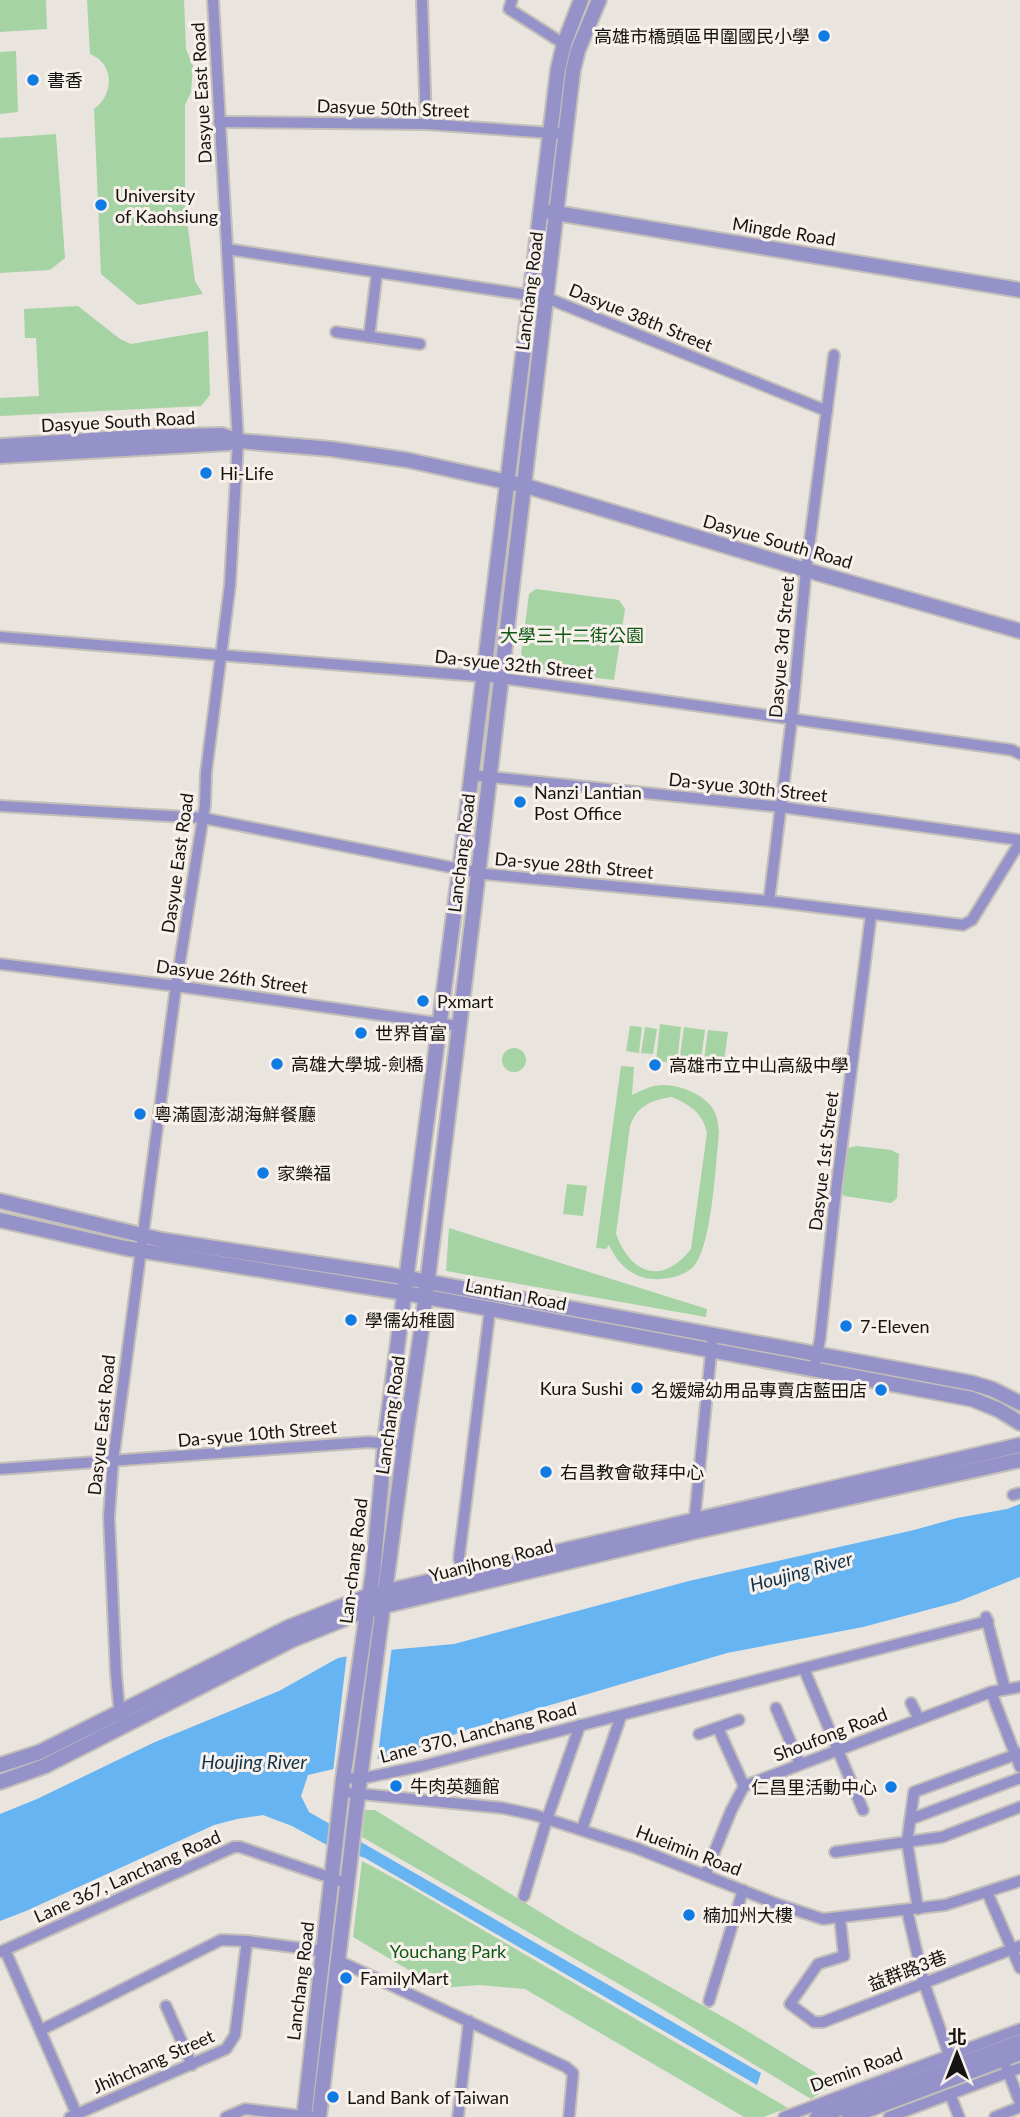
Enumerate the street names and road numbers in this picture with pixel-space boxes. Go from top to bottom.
street label: Dasyue East Road [186,22,216,164]
street label: Dasyue 50th Street [316,94,470,122]
street label: Mingde Road [731,212,837,250]
street label: Lanchang Road [511,230,547,352]
street label: Dasyue 38th Street [566,278,716,356]
street label: Dasyue South Road [40,406,196,436]
street label: Dasyue South Road [701,509,855,573]
street label: Dasyue 3rd Street [764,575,798,719]
street label: Da-syue 32th Street [434,645,595,683]
street label: Da-syue 30th Street [668,768,829,806]
street label: Dasyue East Road [156,791,198,935]
street label: Lanchang Road [443,792,479,914]
street label: Da-syue 28th Street [494,847,655,883]
street label: Dasyue 26th Street [155,954,310,998]
street label: Dasyue 1st Street [804,1090,843,1232]
street label: Lantian Road [463,1273,569,1315]
street label: Dasyue East Road [83,1353,119,1497]
street label: Lanchang Road [371,1354,409,1476]
street label: Da-syue 10th Street [177,1415,338,1451]
street label: Lan-chang Road [334,1497,372,1625]
street label: Yuanjhong Road [427,1534,555,1586]
street label: Lane 370, Lanchang Road [377,1697,579,1767]
street label: Shoufong Road [770,1702,890,1766]
street label: Hueimin Road [633,1820,745,1880]
street label: Lane 367, Lanchang Road [30,1825,224,1927]
street label: Lanchang Road [282,1920,318,2042]
street label: 益群路3巷 [865,1945,949,1995]
street label: Jhihchang Street [89,2024,218,2098]
street label: Demin Road [807,2042,905,2096]

